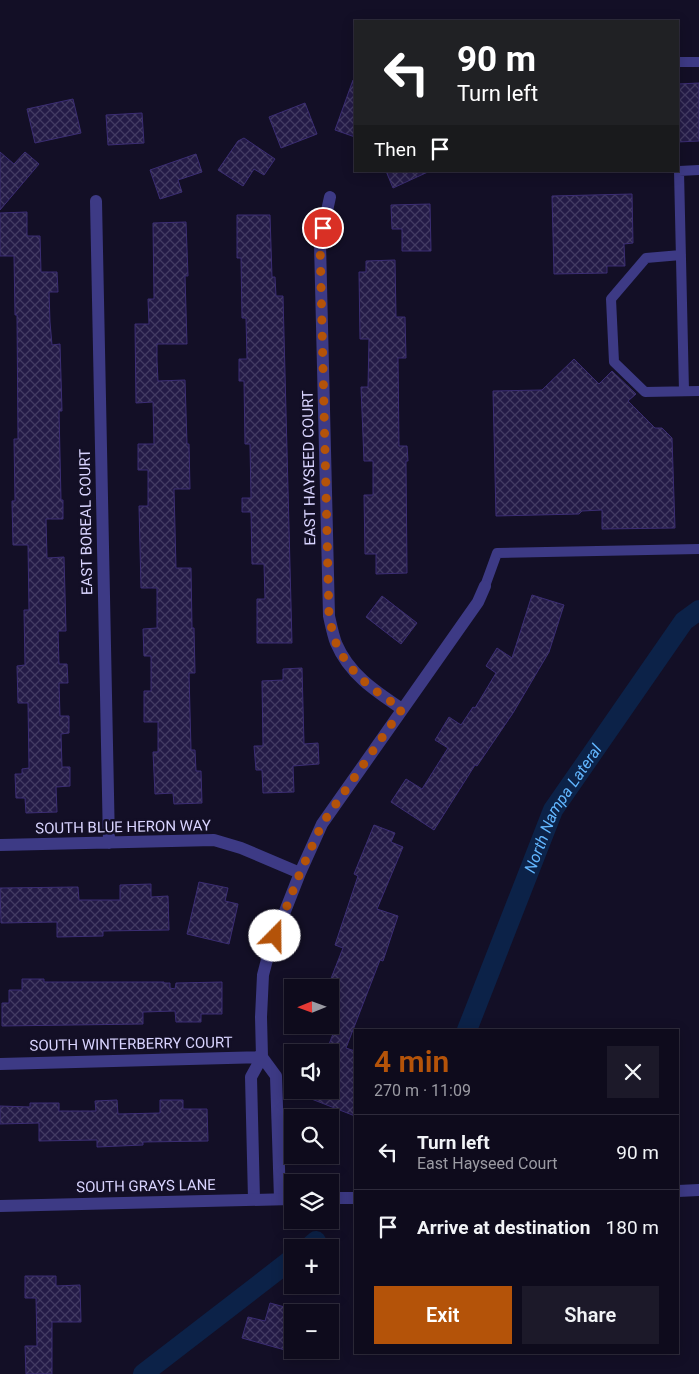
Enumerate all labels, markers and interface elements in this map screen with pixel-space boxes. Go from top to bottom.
text: 90 m [457,39,536,80]
icon: left [374,40,439,105]
text: Turn left [457,81,538,106]
icon: arrive [426,135,454,163]
text: Then [374,138,416,161]
pin [302,207,344,249]
icon: arrive [309,214,337,242]
street label: EAST HAYSEED COURT [299,390,319,546]
street label: EAST BOREAL COURT [76,449,96,595]
water label: North Nampa Lateral [520,740,606,876]
street label: SOUTH BLUE HERON WAY [35,816,211,838]
position arrow [248,909,300,961]
north arrow [284,979,339,1034]
map controls [284,979,339,1359]
street label: SOUTH WINTERBERRY COURT [29,1033,233,1055]
button: sound [284,1044,339,1099]
text: 4 min [374,1044,449,1079]
button: close [607,1046,659,1098]
text: 270 m · 11:09 [374,1081,471,1100]
button: search [284,1109,339,1164]
text: Turn left [417,1131,490,1154]
icon: left [374,1138,402,1166]
text: 90 m [616,1141,659,1164]
text: East Hayseed Court [417,1154,557,1173]
button: layers [284,1174,339,1229]
street label: SOUTH GRAYS LANE [76,1176,216,1196]
icon: arrive [374,1213,402,1241]
text: Arrive at destination [417,1216,590,1239]
text: 180 m [606,1216,659,1239]
button: + [284,1239,339,1294]
button: Exit [374,1286,512,1344]
button: Share [522,1286,659,1344]
button: − [284,1304,339,1359]

